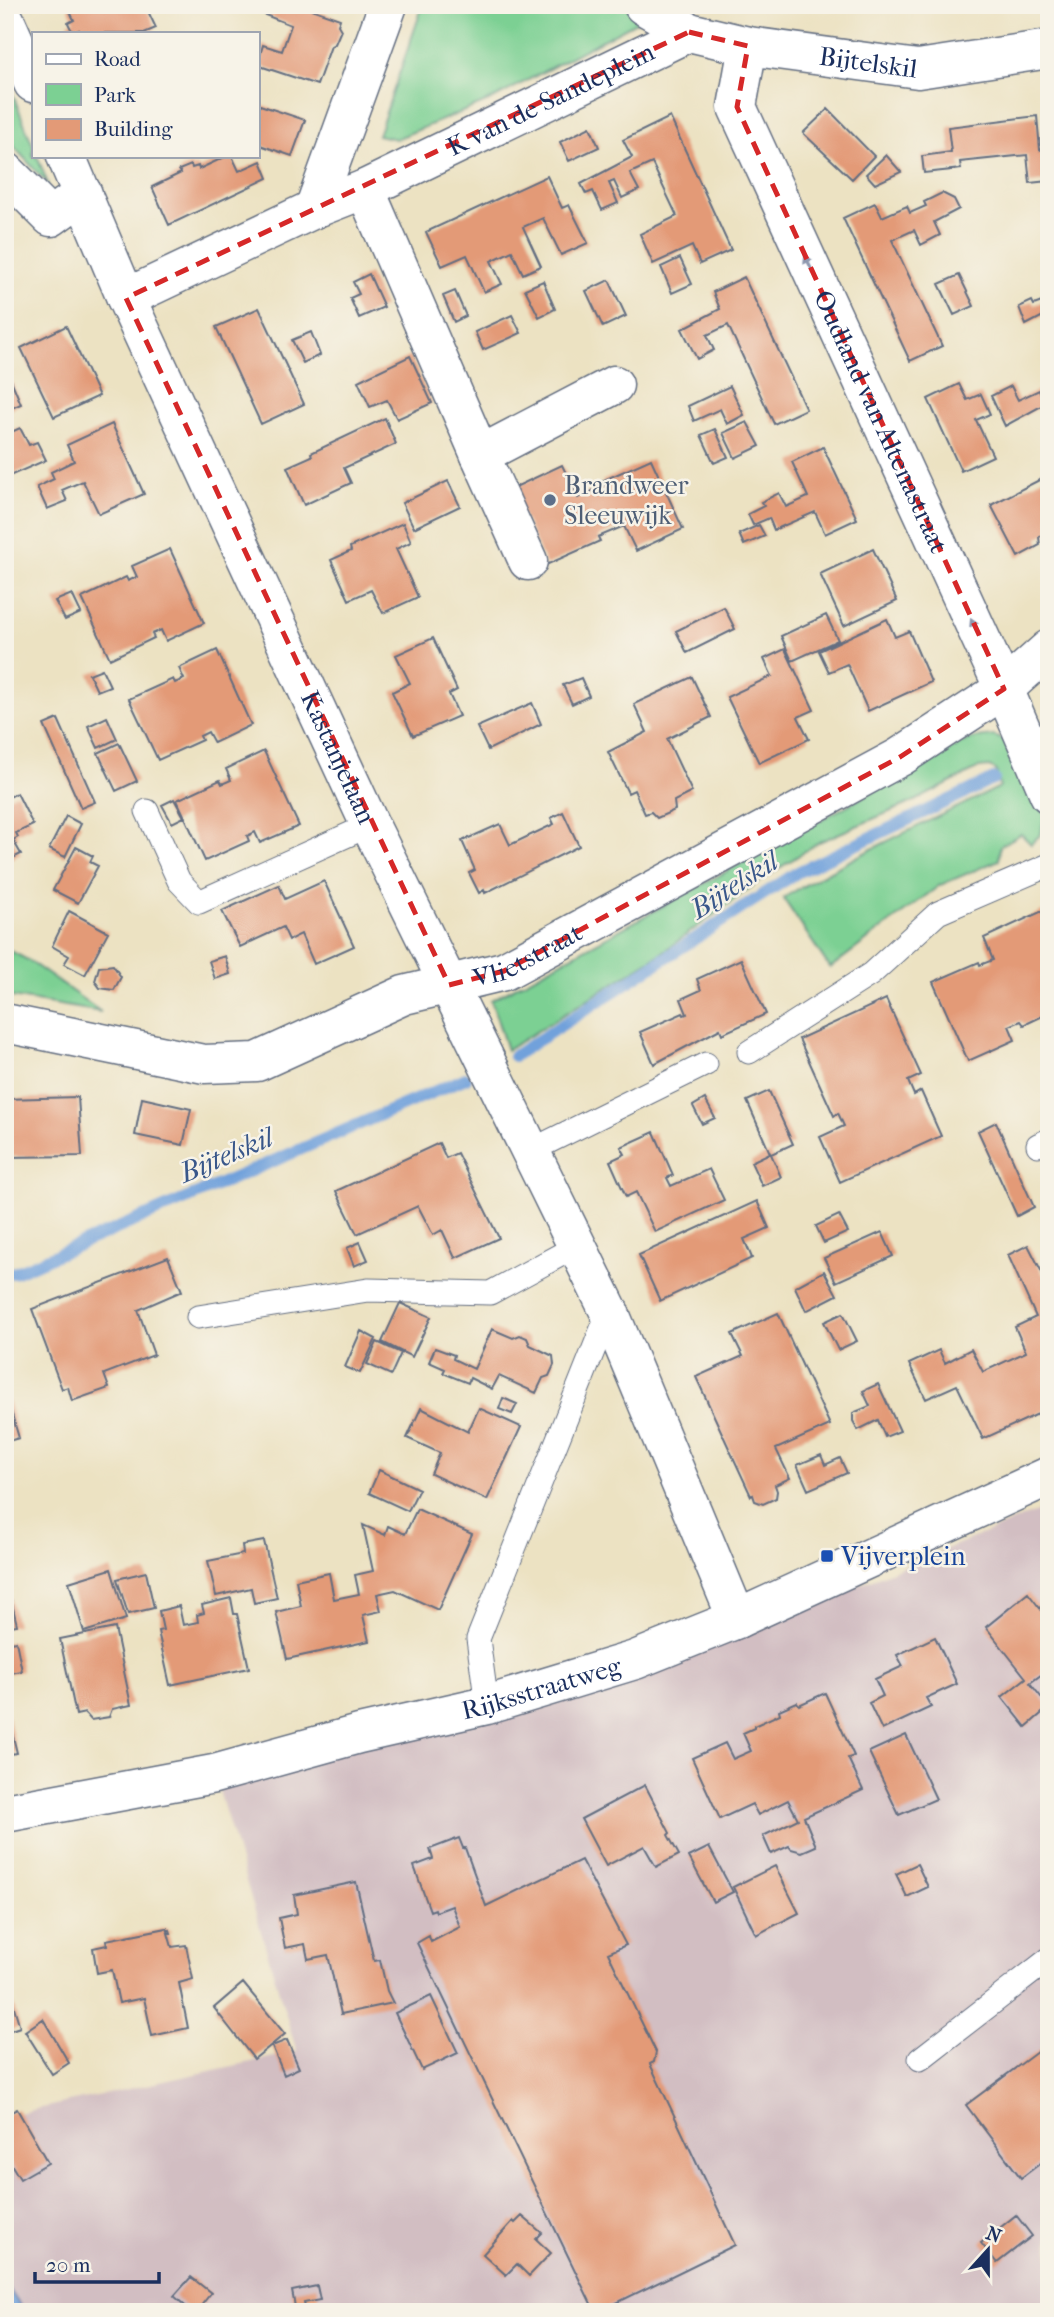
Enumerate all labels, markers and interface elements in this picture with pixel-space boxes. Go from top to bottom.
legend [32,32,259,158]
street label: K van de Sandeplein [442,36,659,162]
street label: Bijtelskil [817,40,919,84]
text: Road [94,47,141,71]
text: Park [94,83,136,107]
text: Building [94,117,173,141]
one-way arrow [803,254,815,274]
street label: Oudland van Altenastraat [808,285,955,558]
place label: Brandweer Sleeuwijk [564,470,689,531]
marker: Brandweer Sleeuwijk [542,492,558,508]
one-way arrow [969,616,980,637]
street label: Kastanjelaan [294,686,383,828]
water label: Bijtelskil [682,843,787,927]
street label: Vlietstraat [469,916,588,994]
water label: Bijtelskil [173,1119,281,1190]
place label: Vijverplein [840,1541,966,1572]
marker: Vijverplein [819,1548,835,1564]
street label: Rijksstraatweg [459,1649,626,1726]
north arrow [953,2216,1023,2286]
text: N [983,2222,1005,2248]
scale bar [35,2240,159,2284]
text: 20 m [46,2253,91,2277]

